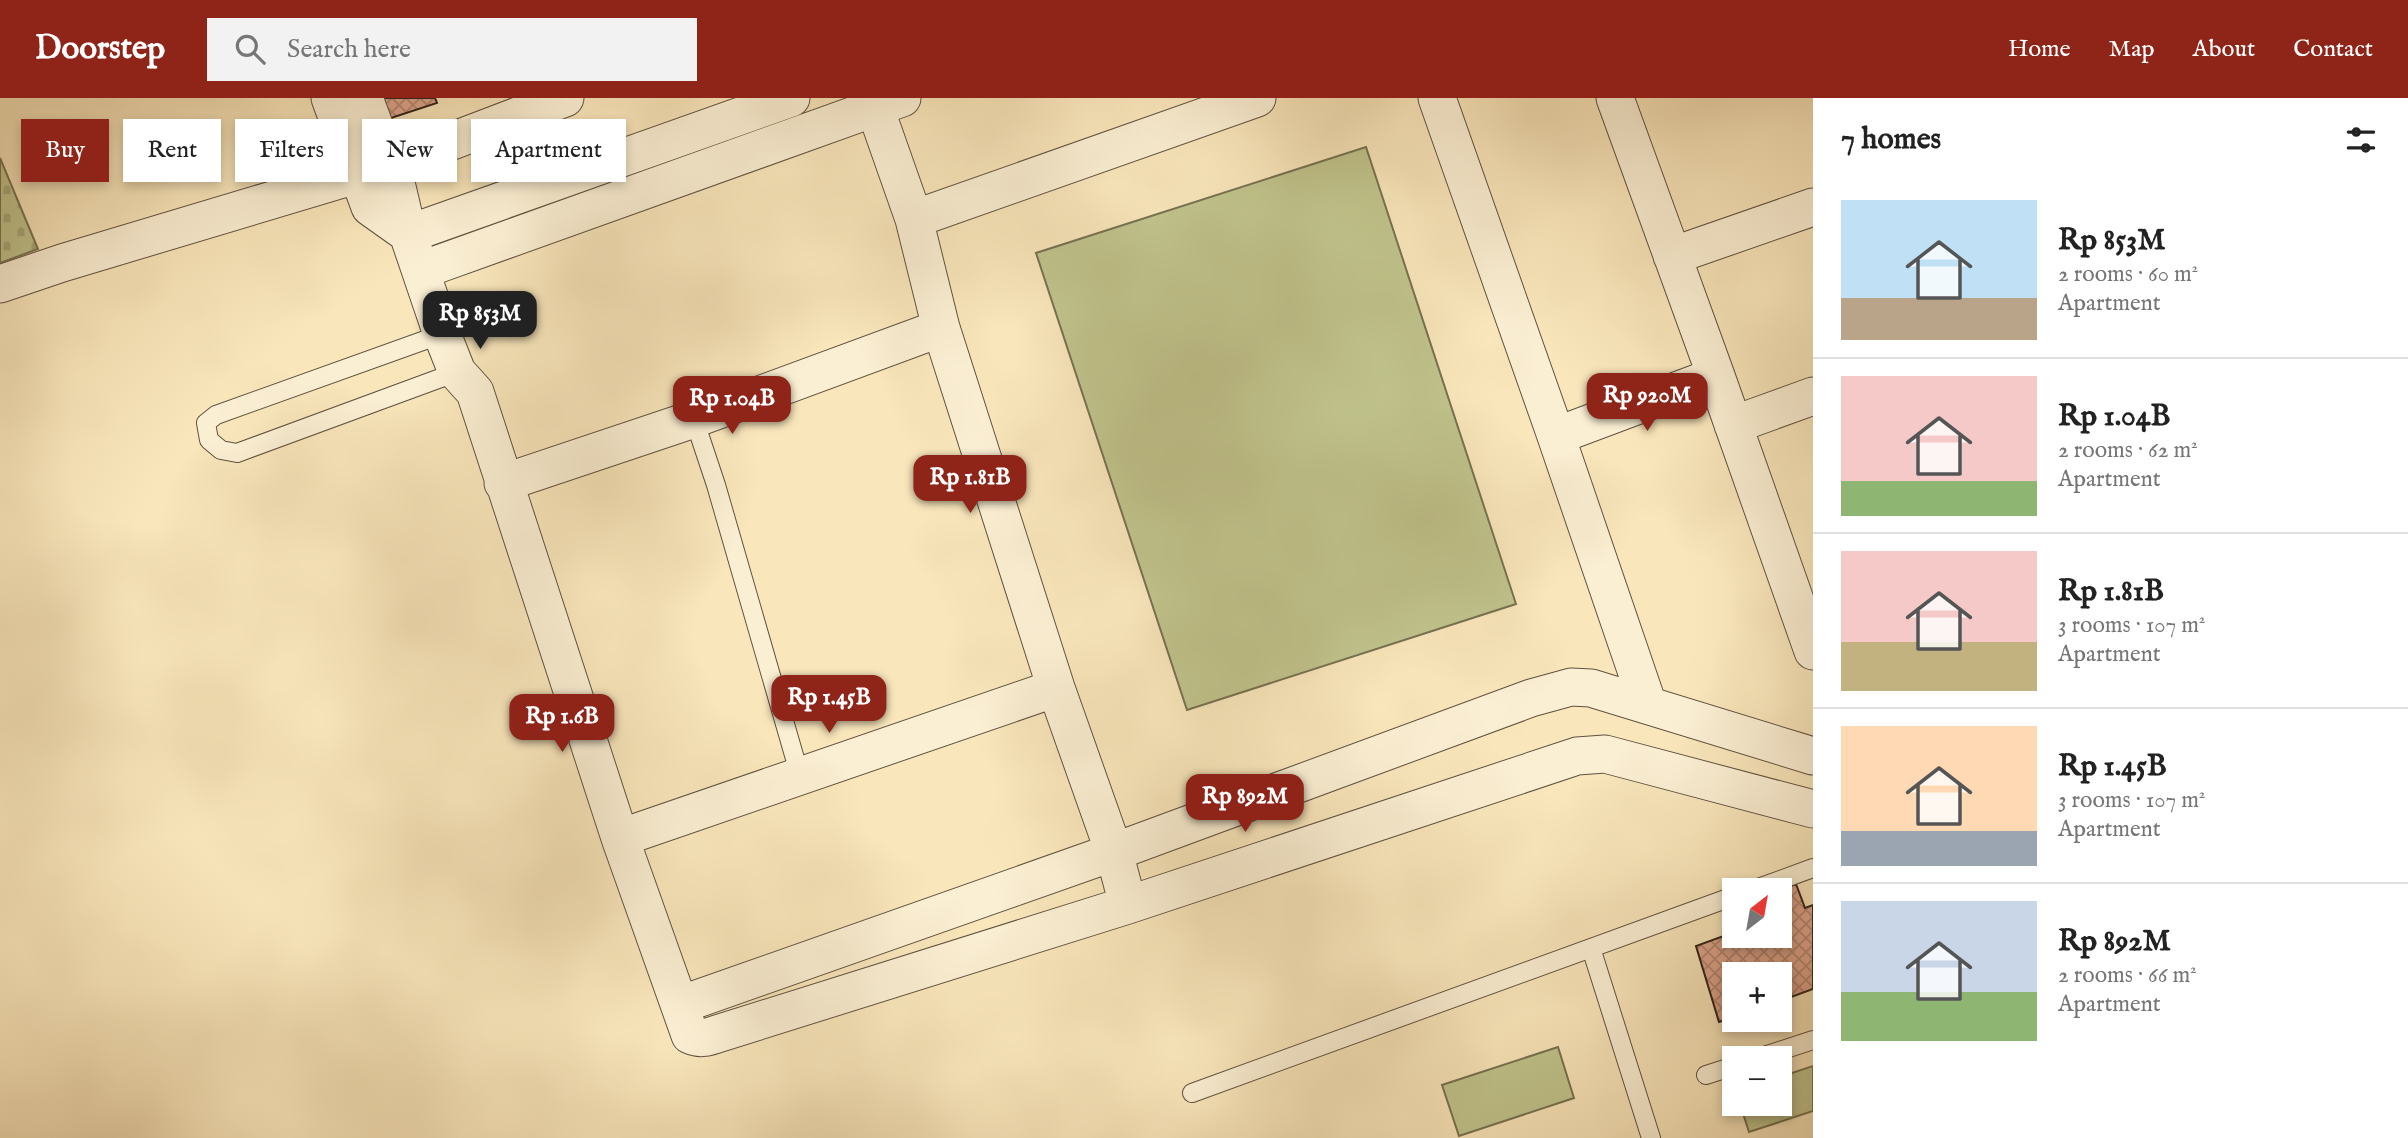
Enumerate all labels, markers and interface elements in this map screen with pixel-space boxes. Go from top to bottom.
search box [207,18,697,81]
text: Doorstep [35,28,165,70]
icon: search [231,30,269,68]
text: Search here [287,33,411,66]
text: Home [2008,34,2071,65]
text: Map [2109,34,2155,65]
text: About [2193,34,2255,65]
text: Contact [2293,34,2373,65]
chip: Buy [21,119,109,182]
chip: Rent [123,119,221,182]
chip: Filters [235,119,348,182]
chip: New [362,119,457,182]
chip: Apartment [471,119,626,182]
text: 7 homes [1841,121,1941,159]
icon: filters [2342,121,2380,159]
text: Rp 853M [2058,222,2166,260]
icon: home [1897,228,1981,312]
text: 2 rooms · 60 m² [2058,260,2198,289]
text: Apartment [2058,289,2161,318]
pin: Rp 853M [415,292,545,351]
text: Rp 853M [439,299,521,328]
pin: Rp 920M [1582,374,1712,433]
pin: Rp 1.04B [660,376,804,436]
text: Rp 920M [1603,381,1691,410]
text: Rp 1.04B [689,384,775,413]
text: Rp 1.04B [2058,398,2170,436]
icon: home [1897,404,1981,488]
text: 2 rooms · 62 m² [2058,436,2198,465]
pin: Rp 1.81B [898,456,1042,515]
text: Rp 1.81B [929,463,1011,492]
text: Apartment [2058,465,2161,494]
text: Rp 1.81B [2058,573,2164,611]
icon: home [1897,579,1981,663]
text: 3 rooms · 107 m² [2058,611,2206,640]
text: Apartment [2058,640,2161,669]
pin: Rp 1.45B [757,676,901,735]
text: Rp 1.45B [787,683,871,712]
pin: Rp 1.6B [497,694,627,754]
text: Rp 1.6B [525,702,599,731]
text: Rp 1.45B [2058,748,2167,786]
icon: home [1897,754,1981,838]
pin: Rp 892M [1180,774,1310,834]
text: Rp 892M [1202,782,1288,811]
text: 3 rooms · 107 m² [2058,786,2206,815]
text: Apartment [2058,815,2161,844]
north arrow [1722,878,1792,948]
map controls [1722,878,1792,1116]
text: Rp 892M [2058,923,2171,961]
icon: home [1897,929,1981,1013]
text: 2 rooms · 66 m² [2058,961,2197,990]
button: + [1722,962,1792,1032]
text: Apartment [2058,990,2161,1019]
button: − [1722,1046,1792,1116]

